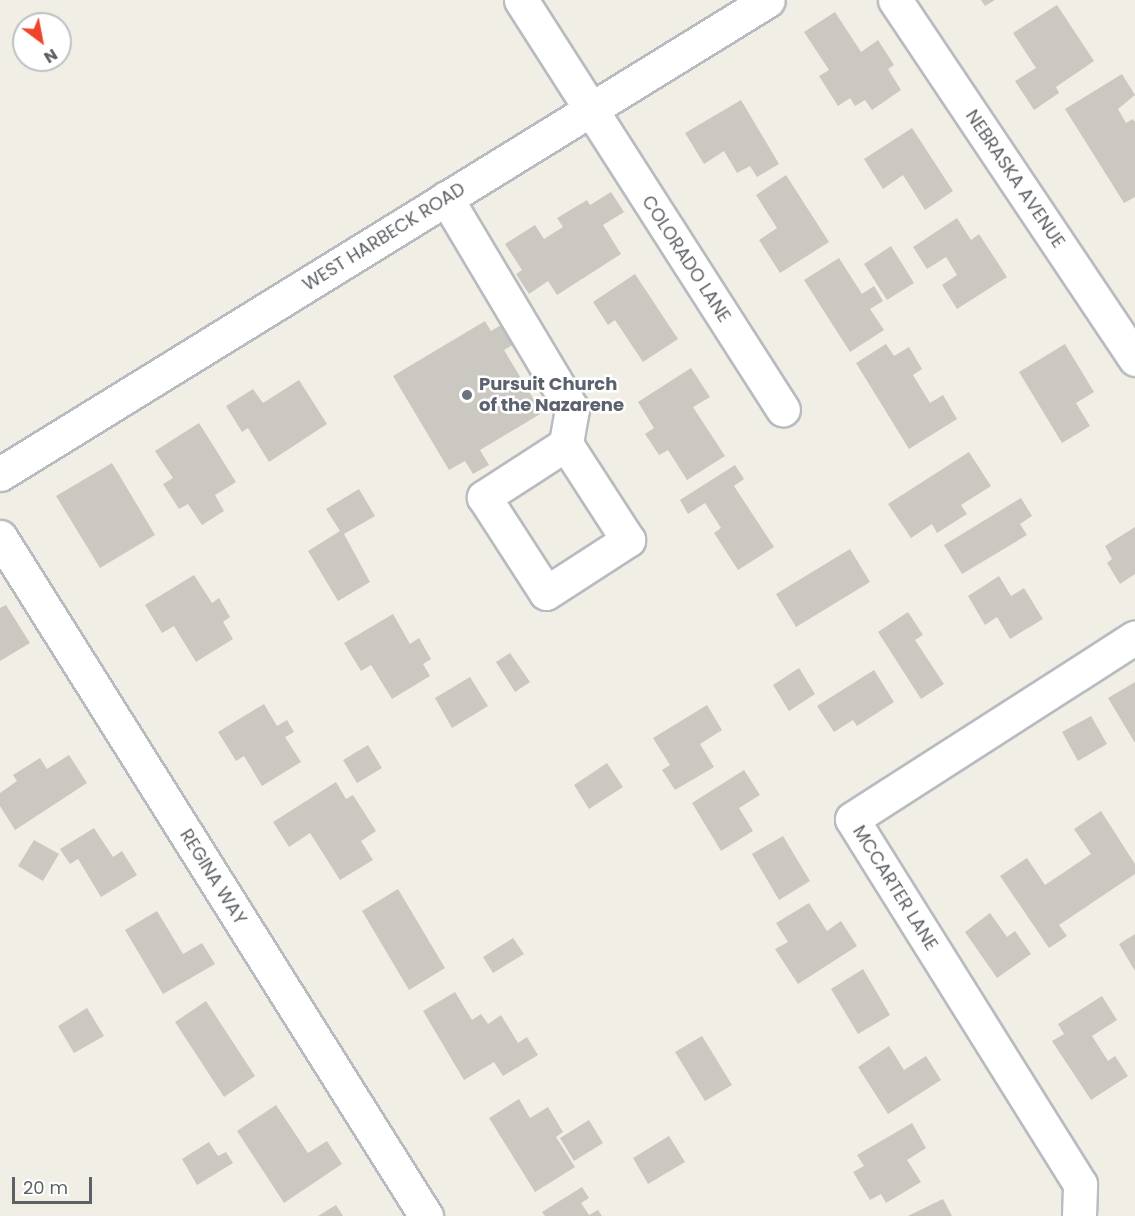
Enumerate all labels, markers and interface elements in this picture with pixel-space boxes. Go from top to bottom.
north arrow [12,12,72,72]
text: N [40,43,62,69]
street label: NEBRASKA AVENUE [961,106,1069,252]
street label: WEST HARBECK ROAD [299,178,469,296]
street label: COLORADO LANE [637,192,735,326]
place label: Pursuit Church of the Nazarene [479,374,624,416]
marker: Pursuit Church of the Nazarene [460,388,474,402]
street label: MCCARTER LANE [848,822,942,954]
street label: REGINA WAY [175,825,251,929]
scale bar [15,1165,94,1203]
text: 20 m [23,1175,68,1200]

